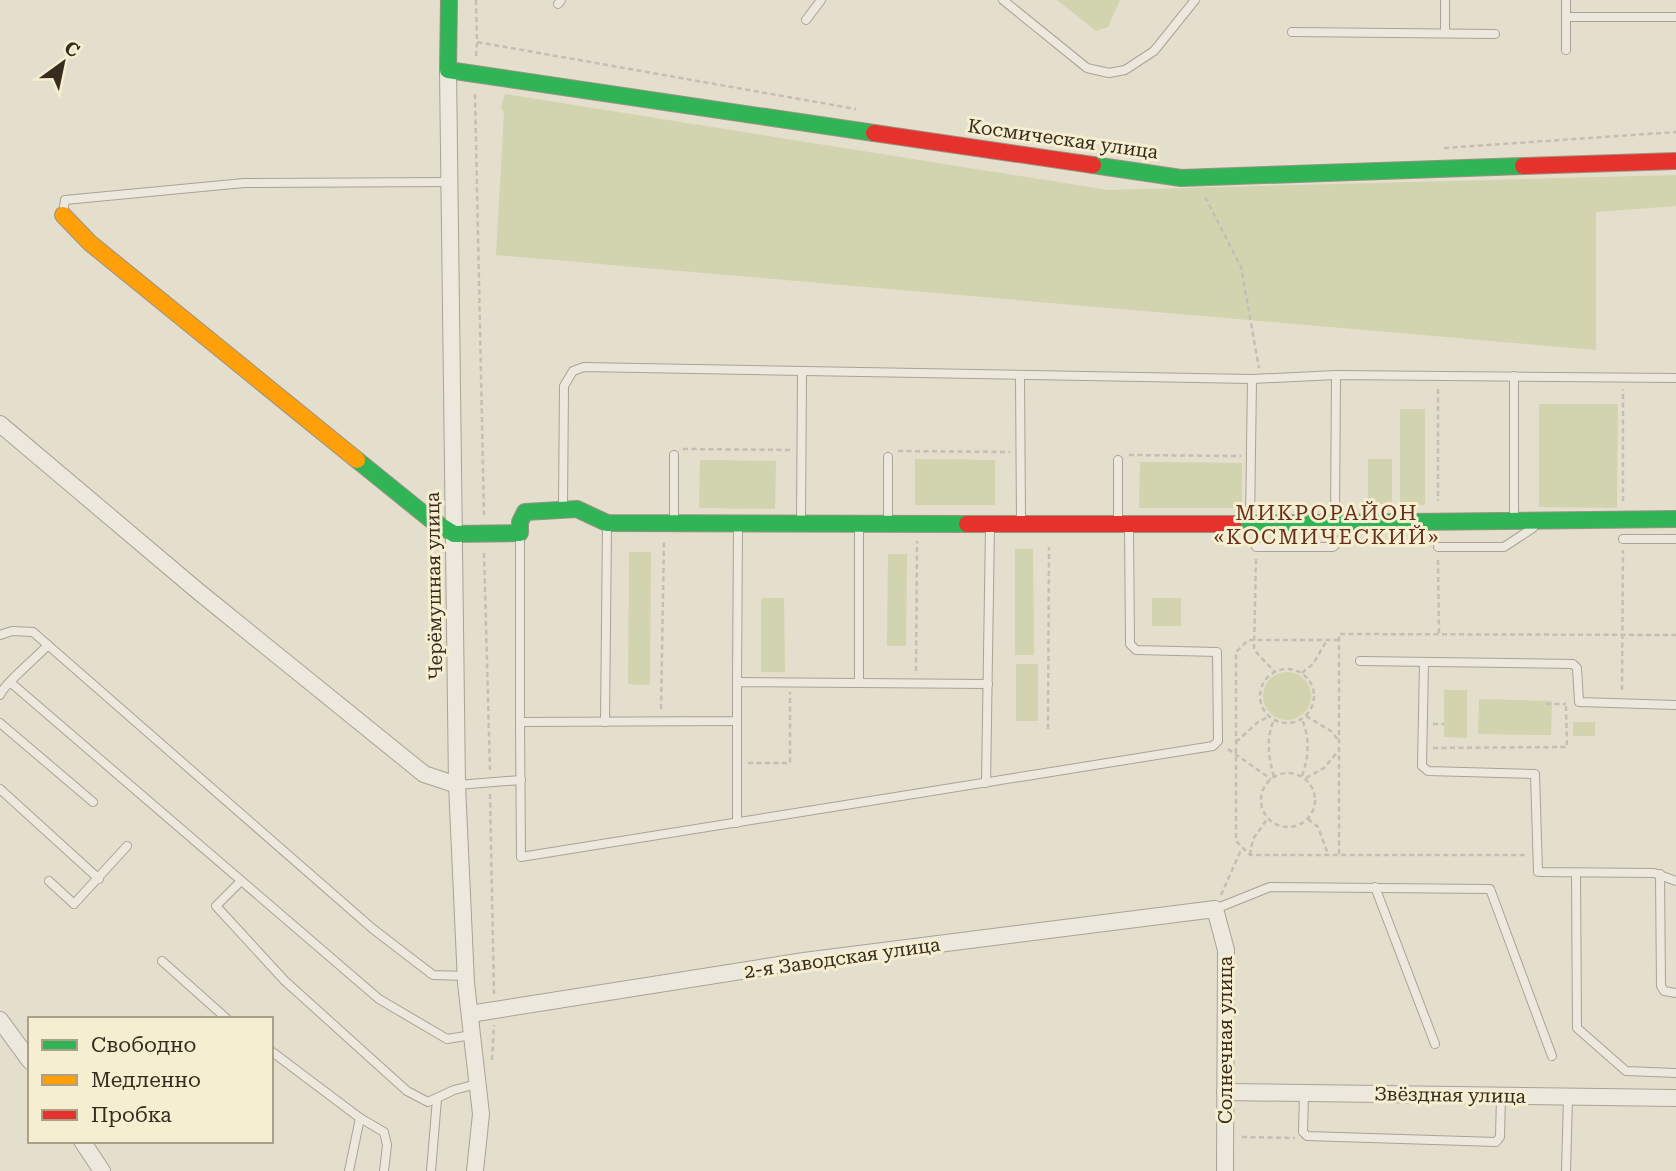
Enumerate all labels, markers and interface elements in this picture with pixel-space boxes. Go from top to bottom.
north arrow [28,28,98,98]
text: С [60,36,84,62]
street label: Космическая улица [966,114,1160,164]
street label: Черёмушная улица [421,491,447,680]
district label: МИКРОРАЙОН «КОСМИЧЕСКИЙ» [1214,501,1440,549]
street label: 2-я Заводская улица [742,933,942,983]
street label: Солнечная улица [1214,955,1237,1124]
legend [28,1017,273,1143]
text: Свободно [91,1033,197,1057]
text: Медленно [91,1068,201,1092]
street label: Звёздная улица [1374,1082,1527,1108]
text: Пробка [91,1103,172,1127]

